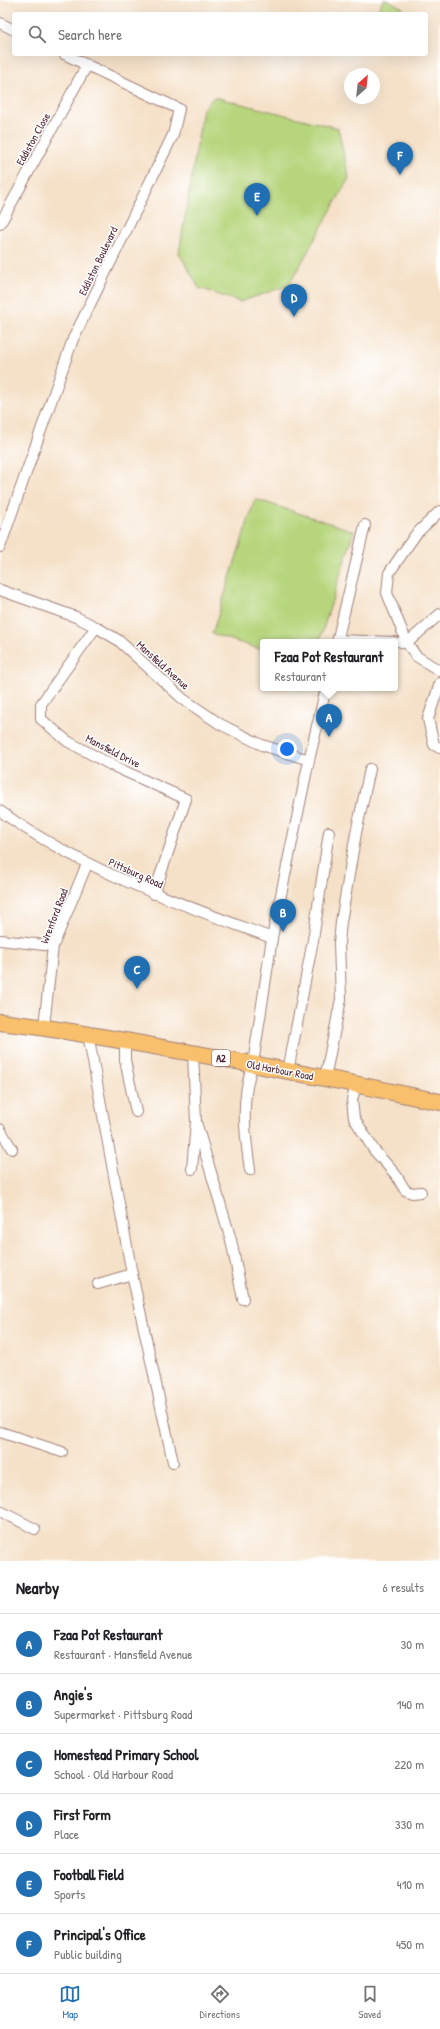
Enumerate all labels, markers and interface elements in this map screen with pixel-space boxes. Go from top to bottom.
search box [12,12,428,56]
icon: search [26,23,48,45]
text: Search here [58,24,122,45]
north arrow [344,68,380,104]
street label: Eddiston Close [13,110,53,168]
pin: F [387,142,413,175]
pin: E [244,183,270,216]
street label: Eddiston Boulevard [75,224,121,298]
pin: D [281,284,307,317]
street label: Mansfield Avenue [134,638,193,693]
popup [260,639,398,691]
text: Fzaa Pot Restaurant [275,646,383,667]
text: Restaurant [275,667,326,685]
pin: A [316,704,342,737]
street label: Mansfield Drive [83,731,143,771]
your location [277,739,297,759]
street label: Pittsburg Road [107,855,166,892]
street label: Wrenford Road [37,886,71,946]
pin: B [270,899,296,932]
pin: C [124,956,150,989]
road number: A2 [212,1050,230,1066]
street label: Old Harbour Road [245,1057,315,1083]
text: Nearby [16,1576,59,1599]
text: 6 results [383,1578,424,1596]
text: Fzaa Pot Restaurant [54,1624,162,1645]
text: A [26,1635,32,1653]
text: 30 m [401,1635,424,1653]
text: Restaurant · Mansfield Avenue [54,1645,192,1663]
text: Angie's [54,1684,92,1705]
text: B [26,1695,32,1713]
text: 140 m [397,1695,424,1713]
text: Supermarket · Pittsburg Road [54,1705,192,1723]
text: Homestead Primary School [54,1744,198,1765]
text: C [25,1755,33,1773]
text: 220 m [394,1755,424,1773]
text: School · Old Harbour Road [54,1765,173,1783]
text: First Form [54,1804,111,1825]
text: D [26,1815,32,1833]
text: 330 m [395,1815,424,1833]
text: Place [54,1825,79,1843]
text: Football Field [54,1864,124,1885]
text: E [26,1875,32,1893]
text: 410 m [397,1875,424,1893]
text: Sports [54,1885,85,1903]
text: Principal's Office [54,1924,146,1945]
text: F [27,1935,31,1953]
text: 450 m [396,1935,424,1953]
text: Public building [54,1945,122,1963]
tab: Map [59,1983,81,2021]
tab: Directions [200,1983,240,2021]
tab: Saved [358,1983,381,2021]

